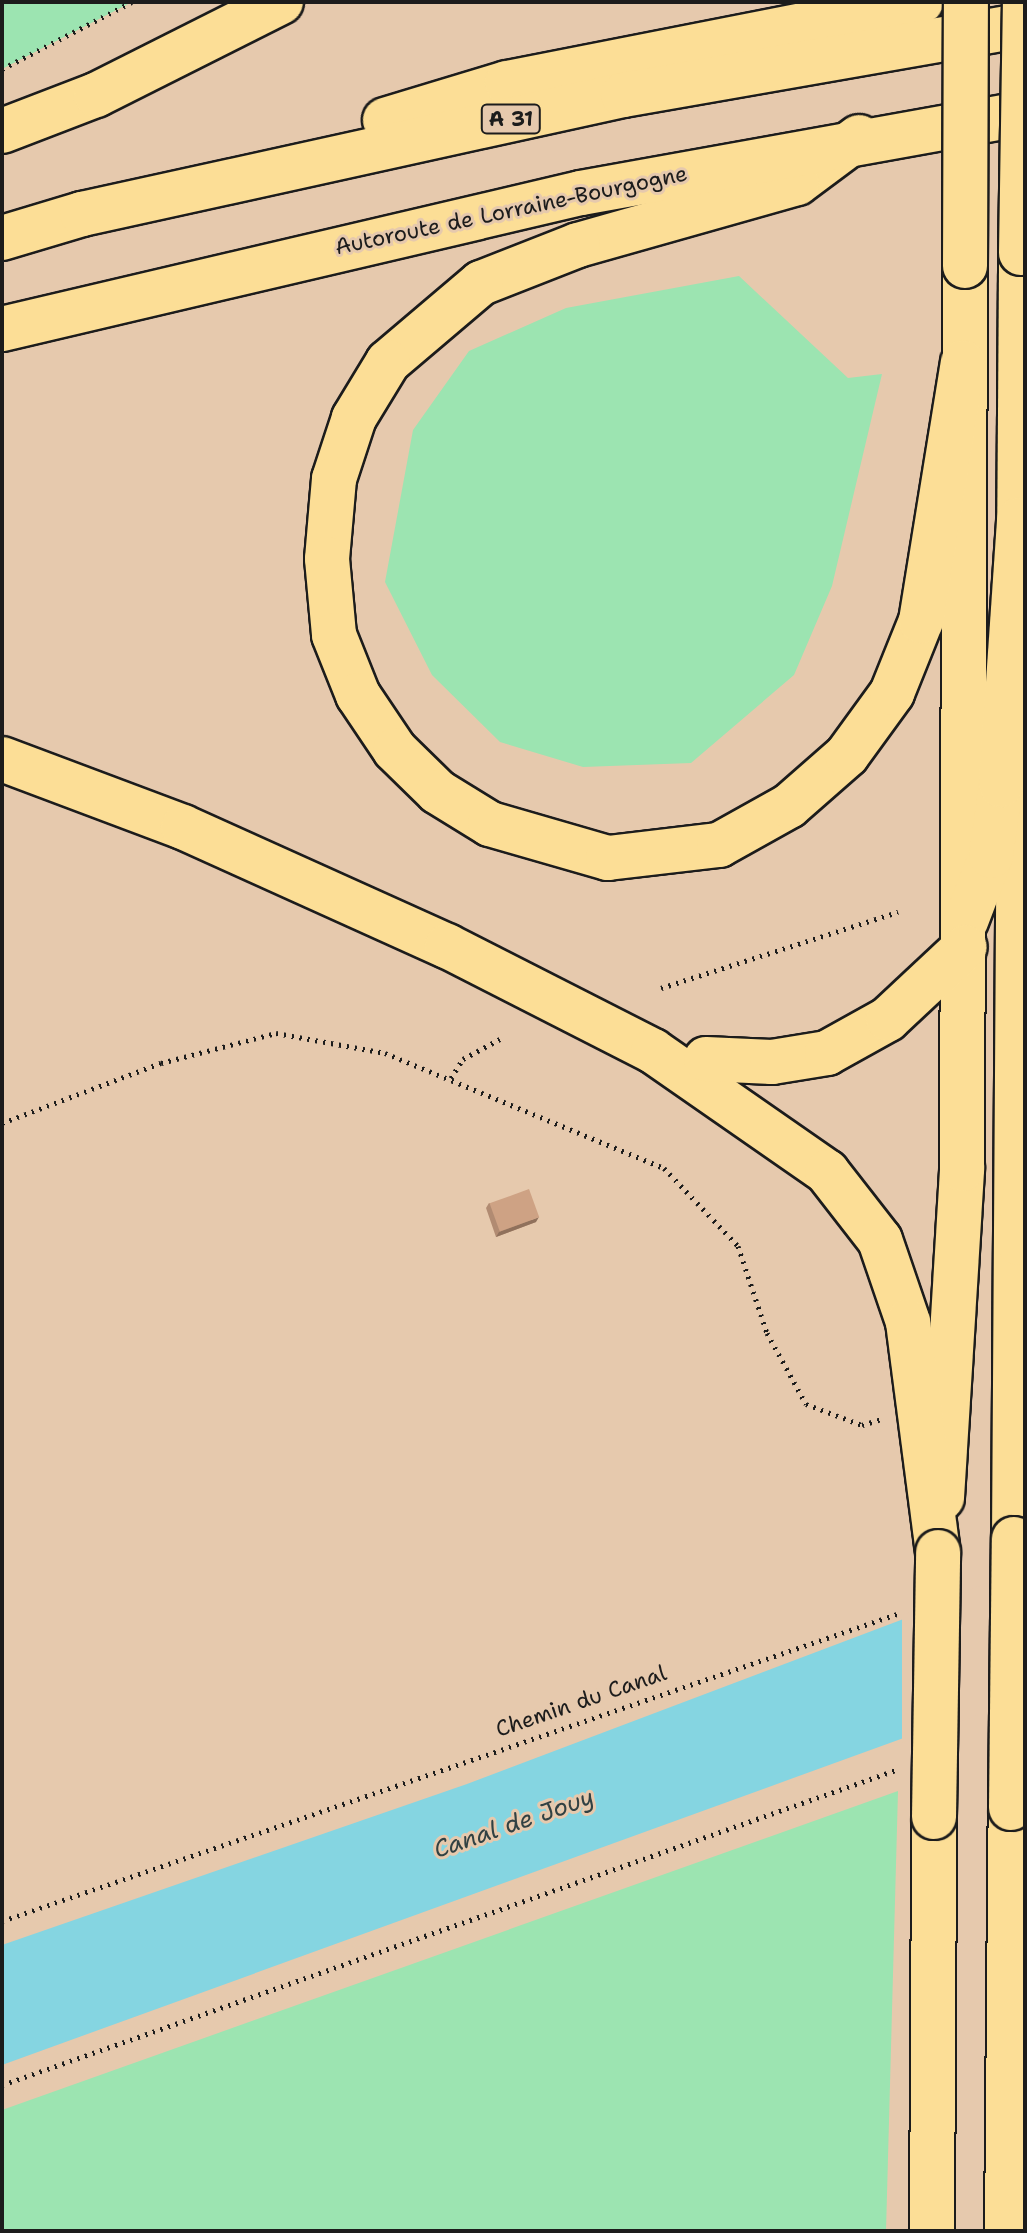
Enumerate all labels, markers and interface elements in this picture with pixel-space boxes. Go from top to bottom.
road number: A 31 [479,103,543,135]
street label: Autoroute de Lorraine-Bourgogne [332,160,690,260]
street label: Chemin du Canal [492,1659,670,1743]
water label: Canal de Jouy [430,1783,598,1865]

